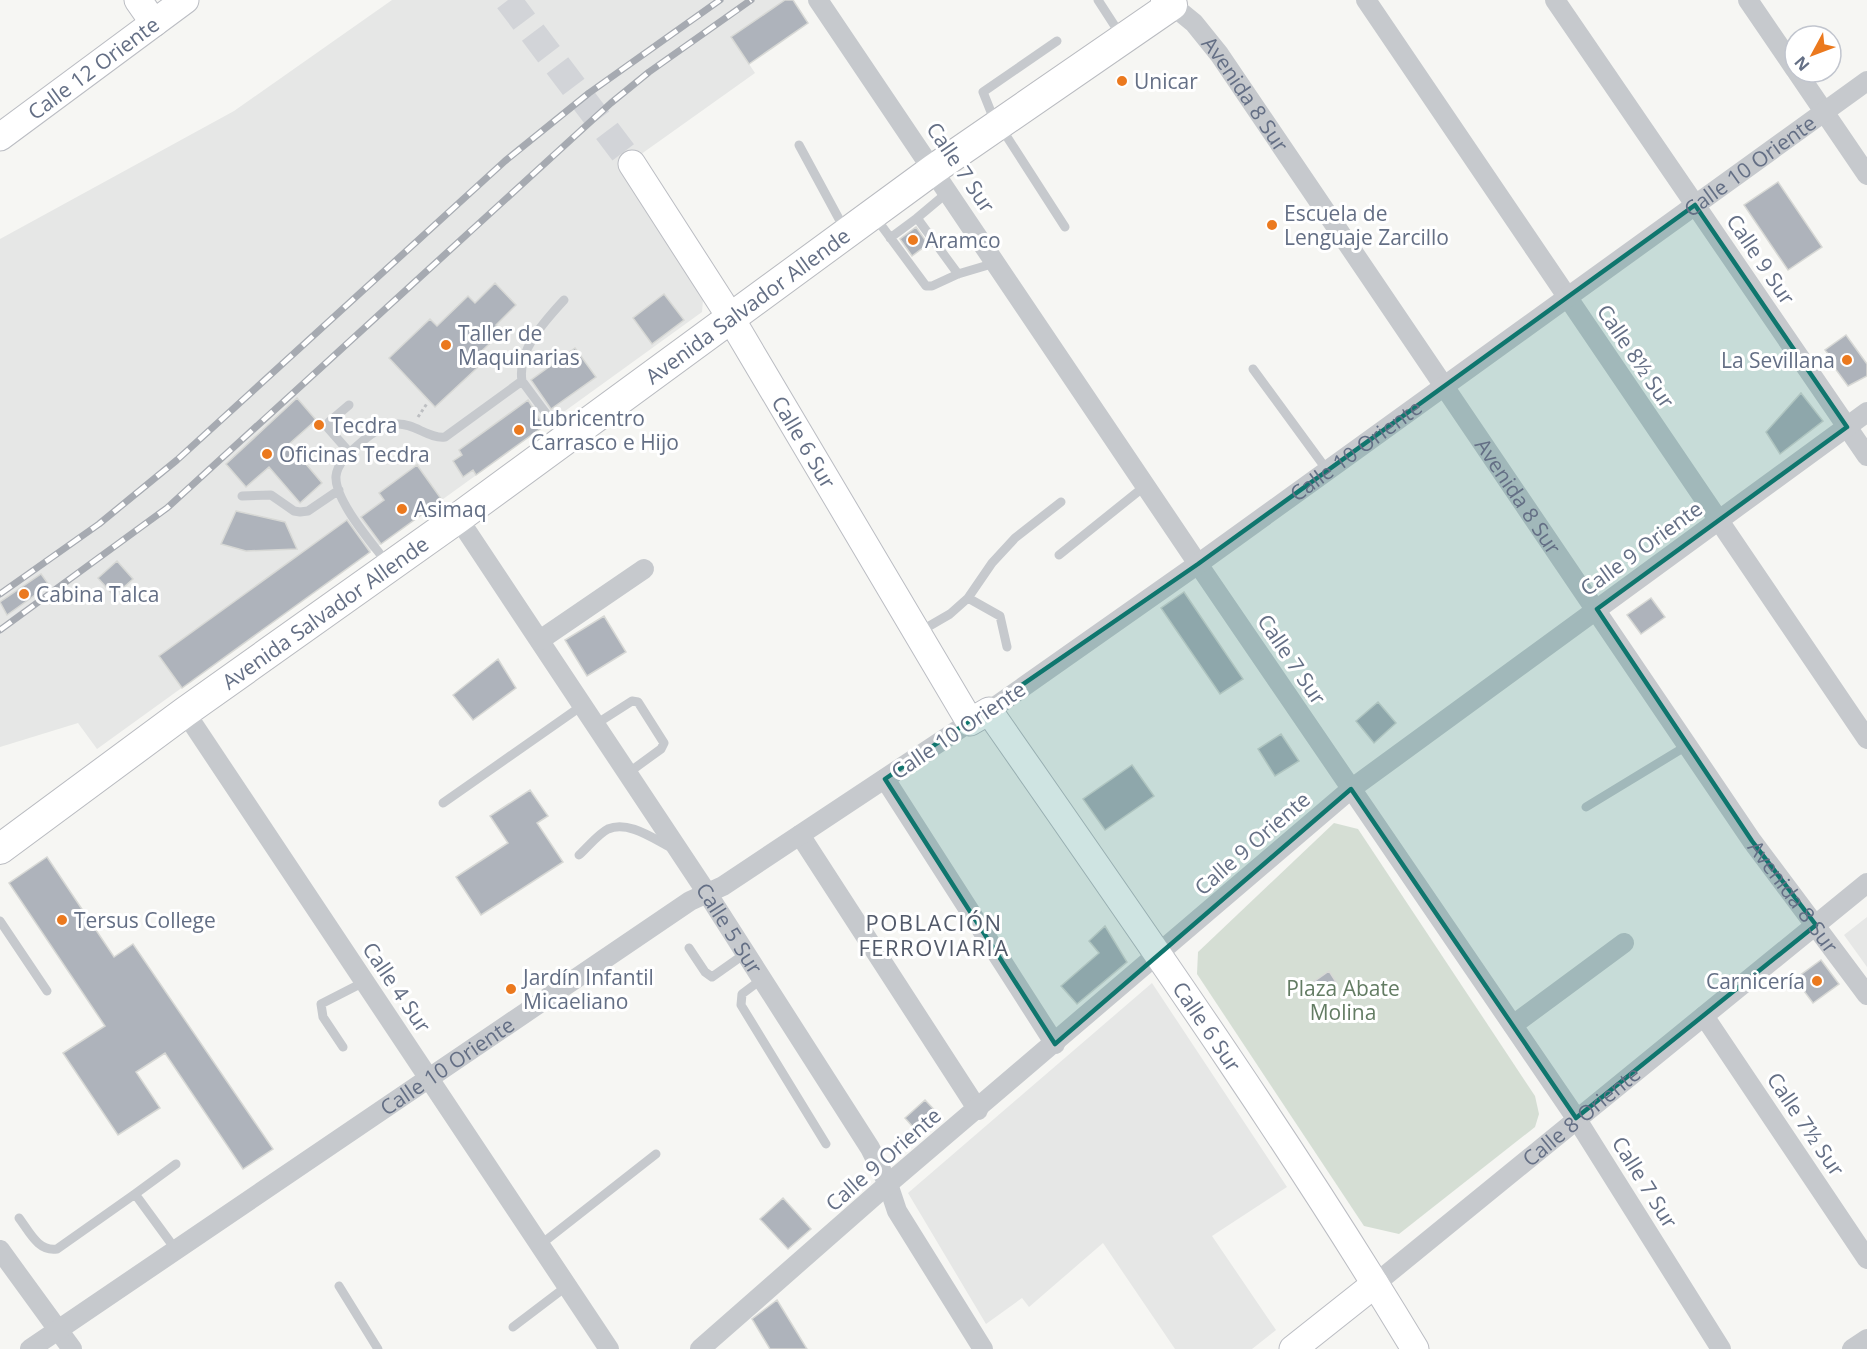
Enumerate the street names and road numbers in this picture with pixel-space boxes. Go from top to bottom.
street label: Calle 12 Oriente [22,10,164,126]
street label: Avenida 8 Sur [1196,30,1295,157]
street label: Calle 10 Oriente [1678,109,1821,223]
street label: Calle 7 Sur [921,116,1002,218]
street label: Calle 9 Sur [1721,208,1802,310]
street label: Avenida Salvador Allende [639,221,855,390]
street label: Calle 8½ Sur [1591,299,1681,414]
street label: Calle 6 Sur [766,390,843,494]
street label: Calle 10 Oriente [1284,393,1427,507]
street label: Avenida 8 Sur [1469,432,1568,560]
street label: Calle 9 Oriente [1574,494,1708,602]
street label: Avenida Salvador Allende [216,529,434,696]
street label: Calle 7 Sur [1252,608,1333,710]
street label: Calle 10 Oriente [885,675,1031,785]
street label: Calle 9 Oriente [1188,785,1316,901]
street label: Avenida 8 Sur [1742,834,1845,959]
street label: Calle 5 Sur [690,877,769,980]
street label: Calle 4 Sur [357,936,438,1038]
street label: Calle 6 Sur [1167,976,1248,1077]
street label: Calle 10 Oriente [374,1010,520,1121]
street label: Calle 8 Oriente [1516,1059,1646,1172]
street label: Calle 7½ Sur [1761,1067,1851,1182]
street label: Calle 9 Oriente [819,1101,947,1217]
street label: Calle 7 Sur [1606,1131,1684,1234]

